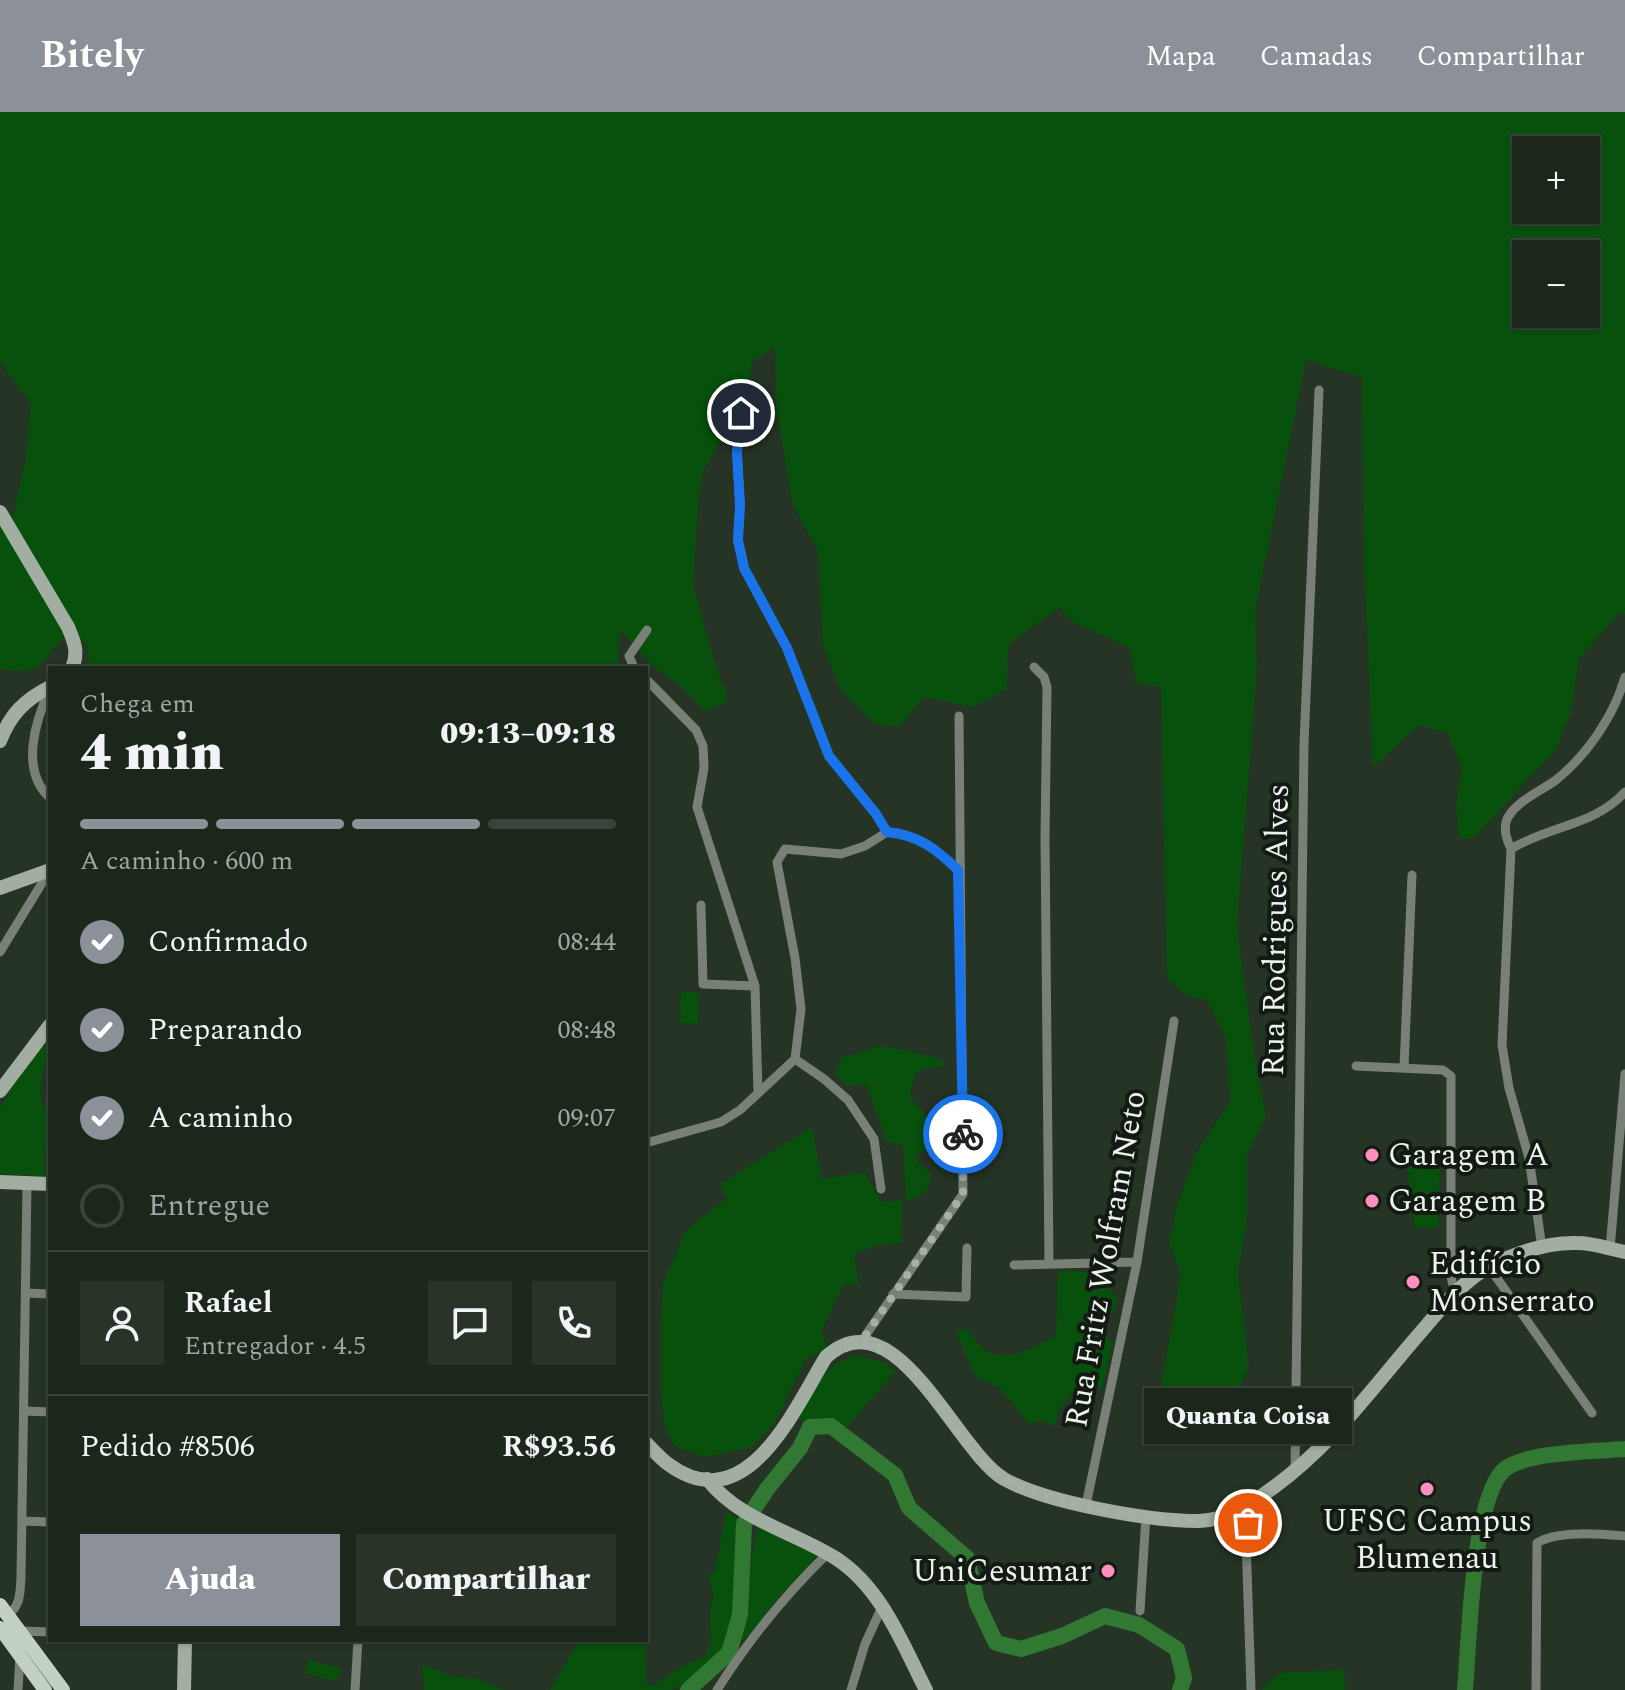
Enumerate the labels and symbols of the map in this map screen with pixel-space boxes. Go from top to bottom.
pin [707,379,775,447]
street label: Rua Rodrigues Alves [1249,783,1303,1077]
street label: Rua Fritz Wolfram Neto [1052,1087,1160,1431]
courier [923,1094,1003,1174]
place label: Garagem A [1388,1131,1549,1180]
marker: Garagem A [1363,1146,1381,1164]
place label: Garagem B [1388,1177,1546,1226]
marker: Garagem B [1363,1192,1381,1210]
place label: Edifício Monserrato [1429,1240,1595,1326]
marker: Edifício Monserrato [1404,1273,1422,1291]
callout: Quanta Coisa [1144,1387,1352,1443]
marker: UFSC Campus Blumenau [1418,1480,1436,1498]
pin [1214,1489,1282,1557]
place label: UFSC Campus Blumenau [1322,1497,1532,1583]
place label: UniCesumar [912,1547,1092,1596]
marker: UniCesumar [1099,1562,1117,1580]

